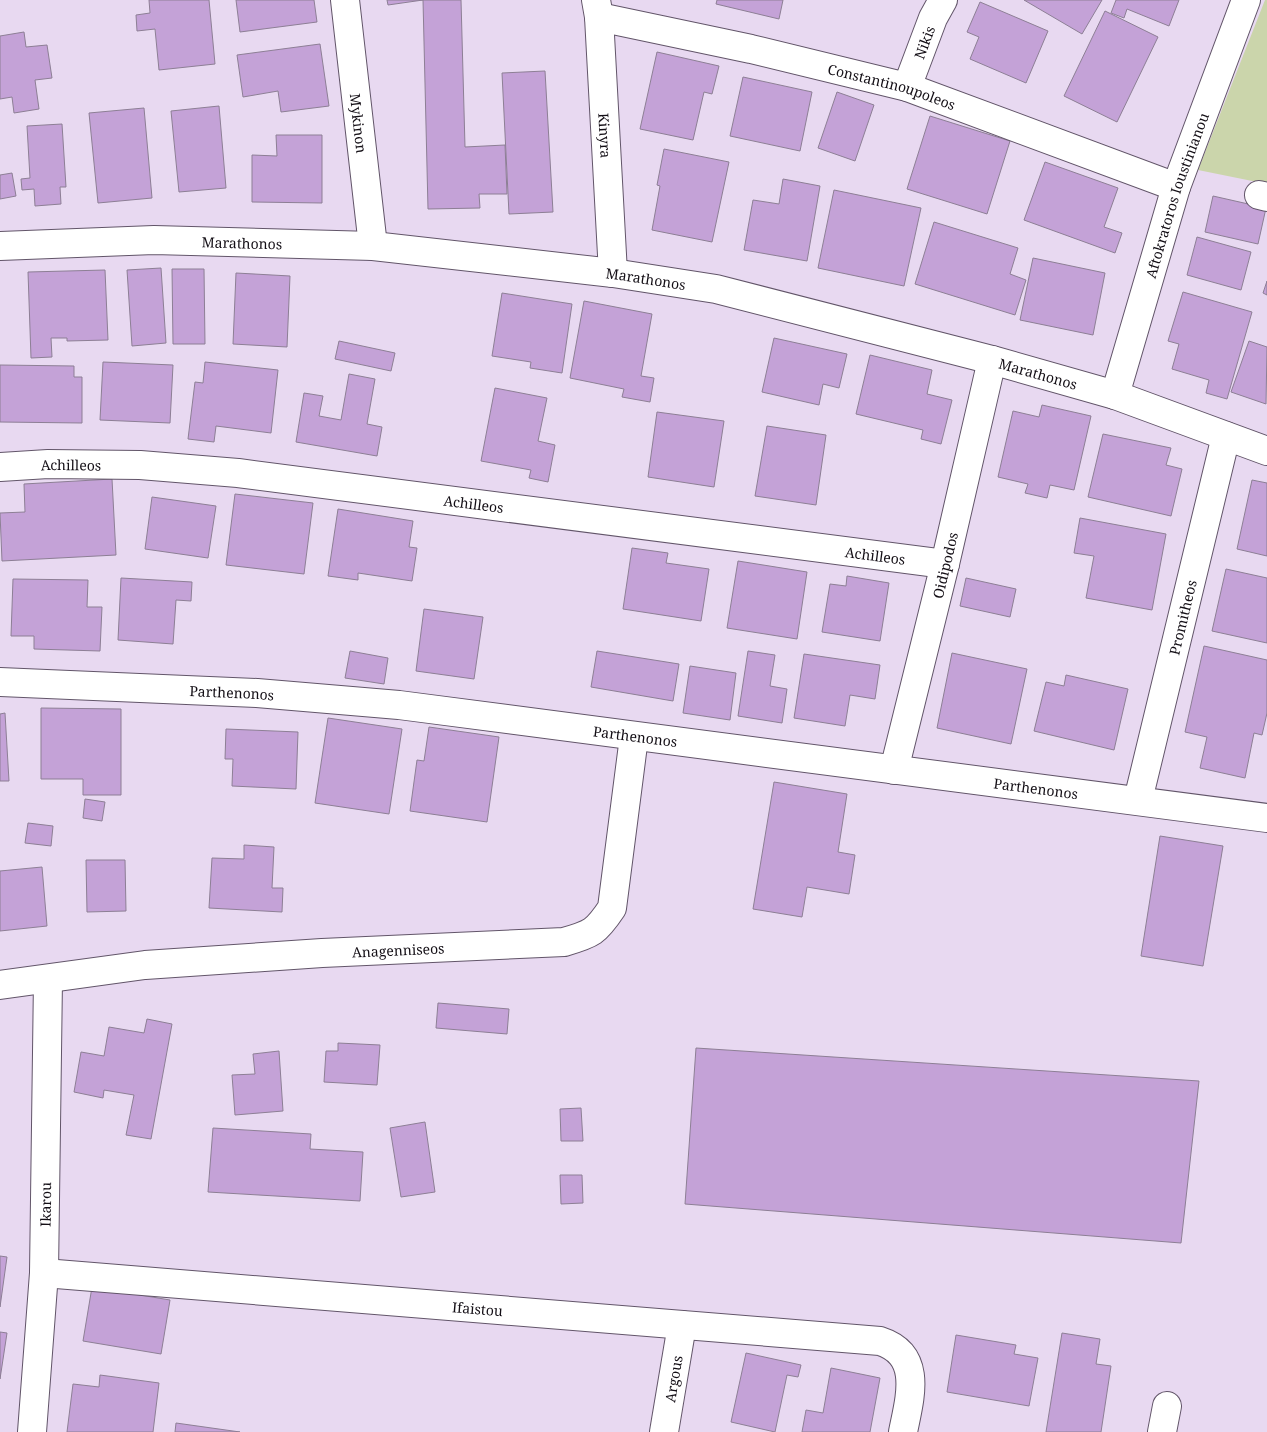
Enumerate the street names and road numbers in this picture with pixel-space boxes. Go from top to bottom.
street label: Nikis [909,23,939,61]
street label: Constantinoupoleos [826,59,958,114]
street label: Mykinon [346,92,372,154]
street label: Aftokratoros Ioustinianou [1140,110,1213,280]
street label: Kinyra [595,112,616,159]
street label: Marathonos [201,232,282,253]
street label: Marathonos [605,263,687,294]
street label: Marathonos [997,353,1080,393]
street label: Achilleos [40,454,101,474]
street label: Achilleos [442,490,505,517]
street label: Oidipodos [927,530,962,600]
street label: Achilleos [844,542,907,568]
street label: Promitheos [1164,578,1200,657]
street label: Parthenonos [189,681,275,704]
street label: Parthenonos [592,721,679,751]
street label: Parthenonos [993,773,1079,803]
street label: Anagenniseos [351,938,445,961]
street label: Ikarou [35,1182,55,1227]
street label: Ifaistou [451,1297,504,1320]
street label: Argous [660,1354,686,1404]

